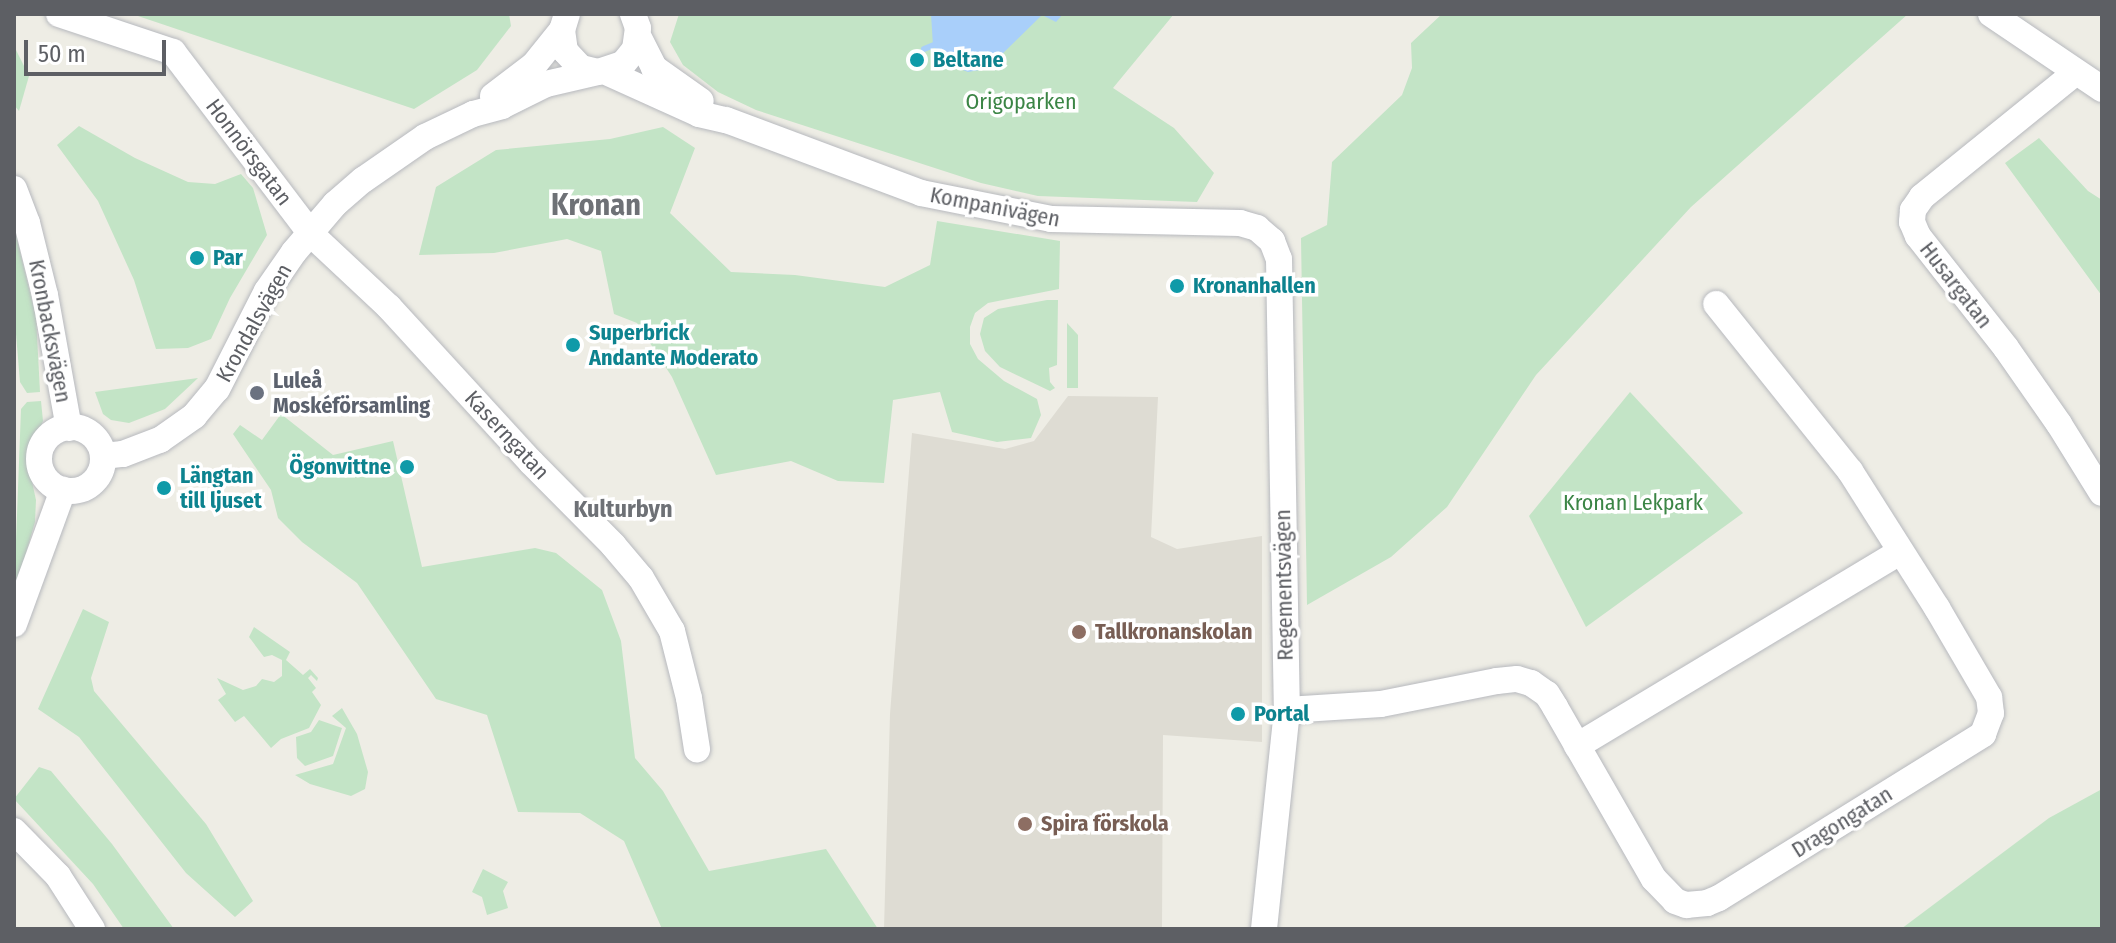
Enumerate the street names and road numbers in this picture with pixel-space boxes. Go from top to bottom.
street label: Honnörsgatan [200,94,298,210]
street label: Kompanivägen [928,181,1062,233]
street label: Husargatan [1914,237,1998,333]
street label: Kronbacksvägen [23,257,77,405]
street label: Krondalsvägen [211,259,297,387]
street label: Kaserngatan [459,385,555,485]
street label: Regementsvägen [1269,509,1299,661]
street label: Dragongatan [1787,781,1897,863]

